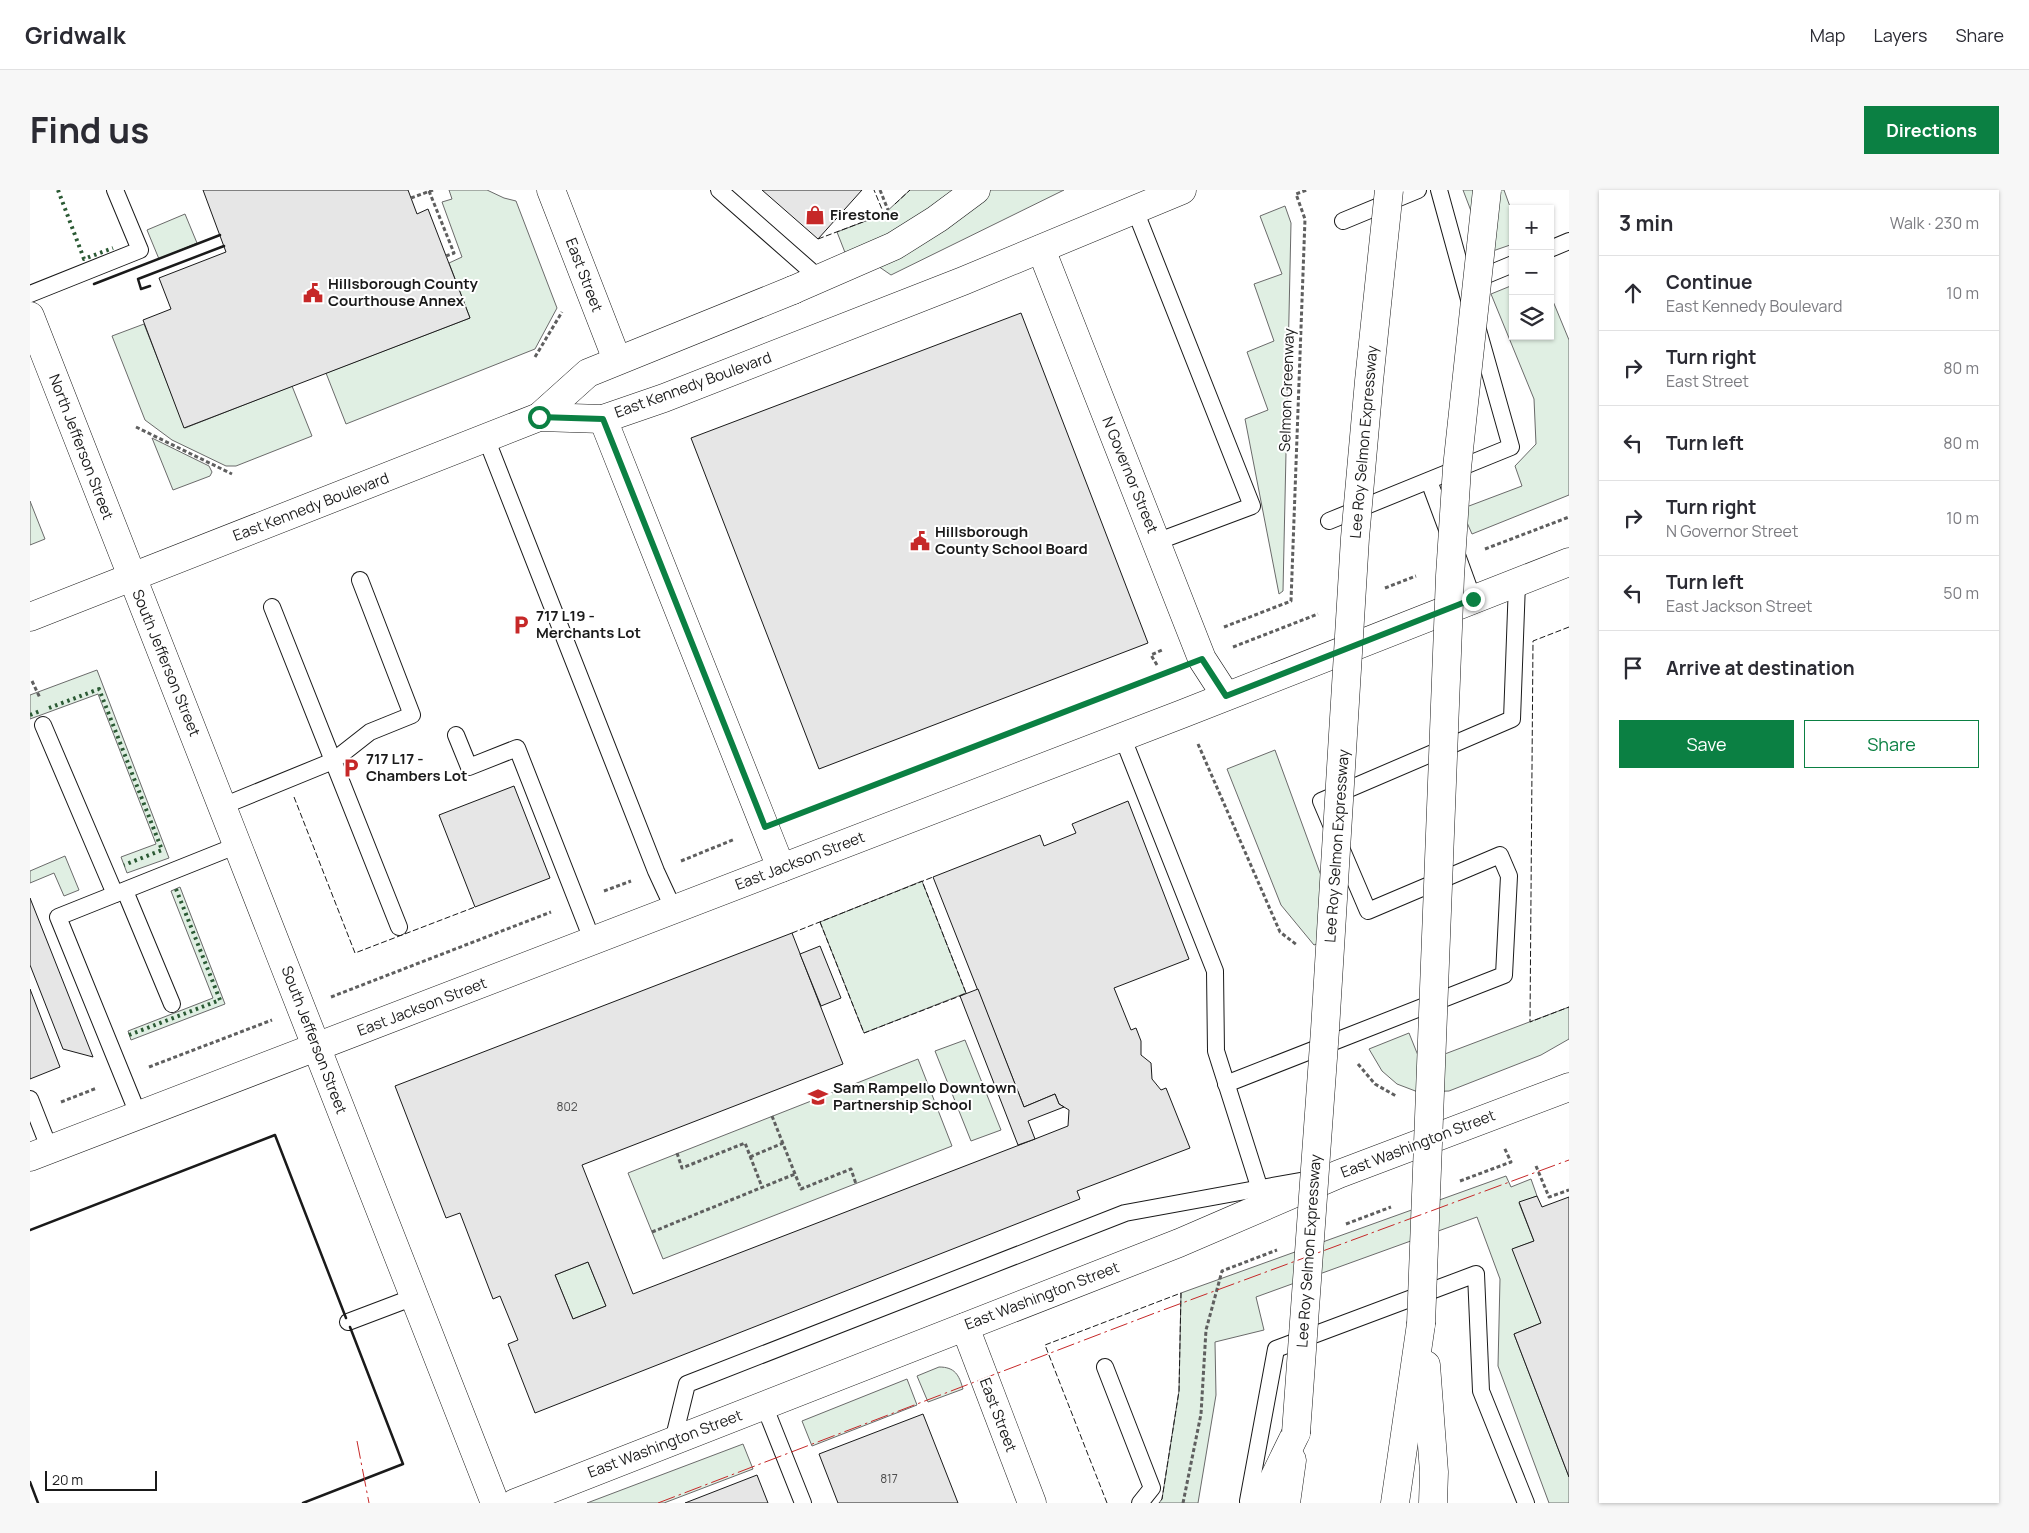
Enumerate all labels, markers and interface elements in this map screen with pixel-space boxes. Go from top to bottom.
text: Gridwalk [25,18,126,51]
text: Map [1810,23,1845,47]
text: Layers [1873,23,1927,47]
text: Share [1955,23,2004,47]
text: Find us [30,106,149,154]
button: Directions [1864,106,1999,154]
shop icon: Firestone [804,204,826,226]
place label: Firestone [830,204,899,225]
map controls [1509,205,1554,340]
button: + [1509,205,1554,250]
text: 3 min [1619,209,1673,237]
text: Walk · 230 m [1890,212,1979,234]
street label: East Street [561,235,608,315]
button: − [1509,250,1554,295]
text: Continue [1666,269,1752,295]
place label: Hillsborough County Courthouse Annex [328,273,479,311]
icon: ahead [1619,279,1647,307]
public building icon: Hillsborough County Courthouse Annex [302,282,324,304]
text: 10 m [1946,282,1979,304]
button: layers [1509,295,1554,340]
text: East Kennedy Boulevard [1666,295,1843,317]
street label: Selmon Greenway [1274,328,1299,452]
street label: Lee Roy Selmon Expressway [1345,344,1382,539]
text: Turn right [1666,344,1756,370]
street label: East Kennedy Boulevard [611,346,774,423]
icon: right [1619,354,1647,382]
text: 80 m [1943,357,1979,379]
text: East Street [1666,370,1749,392]
street label: North Jefferson Street [44,371,119,523]
route start [528,406,551,429]
street label: N Governor Street [1097,413,1163,536]
icon: left [1619,429,1647,457]
text: Turn left [1666,430,1744,456]
text: 80 m [1943,432,1979,454]
street label: East Kennedy Boulevard [230,467,392,546]
text: Turn right [1666,494,1756,520]
icon: right [1619,504,1647,532]
text: 10 m [1946,507,1979,529]
text: N Governor Street [1666,520,1798,542]
place label: Hillsborough County School Board [935,521,1088,559]
public building icon: Hillsborough County School Board [909,530,931,552]
text: Turn left [1666,569,1744,595]
icon: left [1619,579,1647,607]
text: 50 m [1943,582,1979,604]
street label: South Jefferson Street [127,586,206,739]
route end [1462,588,1485,611]
text: East Jackson Street [1666,595,1813,617]
place label: 717 L19 - Merchants Lot [536,605,641,643]
parking icon: 717 L19 - Merchants Lot [510,614,532,636]
icon: arrive [1619,654,1647,682]
text: Arrive at destination [1666,655,1855,681]
button: Save [1619,720,1794,768]
button: Share [1804,720,1979,768]
place label: 717 L17 - Chambers Lot [366,748,467,786]
street label: Lee Roy Selmon Expressway [1319,749,1354,943]
parking icon: 717 L17 - Chambers Lot [340,757,362,779]
street label: East Jackson Street [732,826,868,895]
street label: South Jefferson Street [277,963,352,1117]
street label: East Jackson Street [354,972,490,1041]
place label: Sam Rampello Downtown Partnership School [833,1077,1016,1115]
school or university icon: Sam Rampello Downtown Partnership School [807,1086,829,1108]
house number: 802 [556,1098,578,1115]
street label: East Washington Street [1337,1104,1498,1183]
street label: Lee Roy Selmon Expressway [1291,1154,1326,1348]
street label: East Washington Street [961,1256,1122,1335]
street label: East Street [975,1375,1022,1455]
street label: East Washington Street [584,1404,745,1483]
scale bar [45,1468,158,1491]
text: 20 m [52,1470,83,1489]
house number: 817 [880,1470,898,1487]

